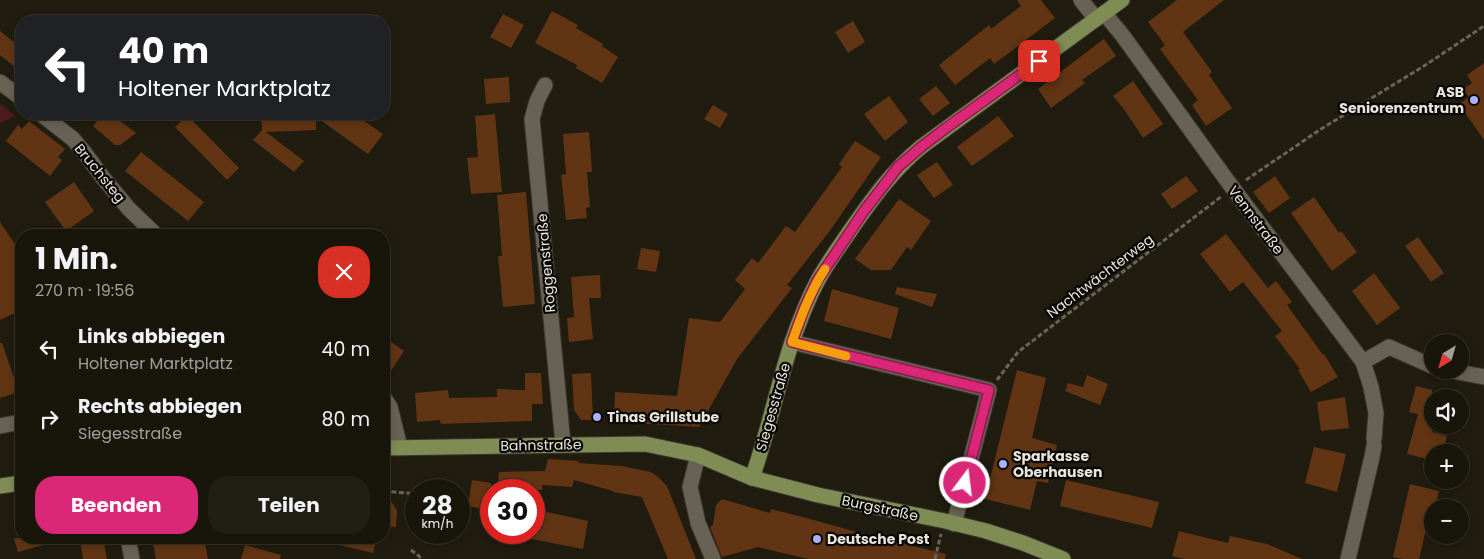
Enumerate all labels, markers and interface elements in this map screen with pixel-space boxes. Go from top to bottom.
text: 40 m [118,26,209,75]
icon: left [35,35,100,100]
pin [1018,40,1060,82]
icon: arrive [1025,47,1053,75]
text: Holtener Marktplatz [118,73,331,104]
place label: ASB Seniorenzentrum [1339,82,1464,118]
marker: ASB Seniorenzentrum [1468,94,1480,106]
street label: Bruchsteg [70,139,130,207]
street label: Vennstraße [1224,181,1289,259]
street label: Roggenstraße [532,212,560,313]
street label: Nachtwächterweg [1043,229,1157,323]
text: 1 Min. [35,237,118,280]
button: close [318,246,370,298]
text: 270 m · 19:56 [35,279,135,302]
text: Links abbiegen [78,323,225,350]
north arrow [1424,334,1469,379]
map controls [1424,334,1469,544]
icon: left [35,335,63,363]
text: 40 m [321,336,370,363]
text: Holtener Marktplatz [78,352,233,375]
street label: Siegesstraße [751,360,795,454]
button: sound [1424,389,1469,434]
text: Rechts abbiegen [78,393,242,420]
icon: right [35,405,63,433]
text: 80 m [321,406,370,433]
place label: Tinas Grillstube [607,407,720,427]
marker: Tinas Grillstube [591,411,603,423]
text: Siegesstraße [78,422,182,445]
street label: Bahnstraße [500,434,582,456]
button: + [1424,444,1469,489]
place label: Sparkasse Oberhausen [1013,446,1102,482]
position arrow [938,456,990,508]
marker: Sparkasse Oberhausen [997,458,1009,470]
button: Beenden [35,476,198,534]
button: Teilen [208,476,370,534]
speed limit sign: 30 [480,479,545,544]
text: 28 [422,488,453,523]
street label: Burgstraße [840,490,920,526]
button: − [1424,499,1469,544]
text: km/h [422,515,453,532]
place label: Deutsche Post [827,529,930,549]
marker: Deutsche Post [811,533,823,545]

